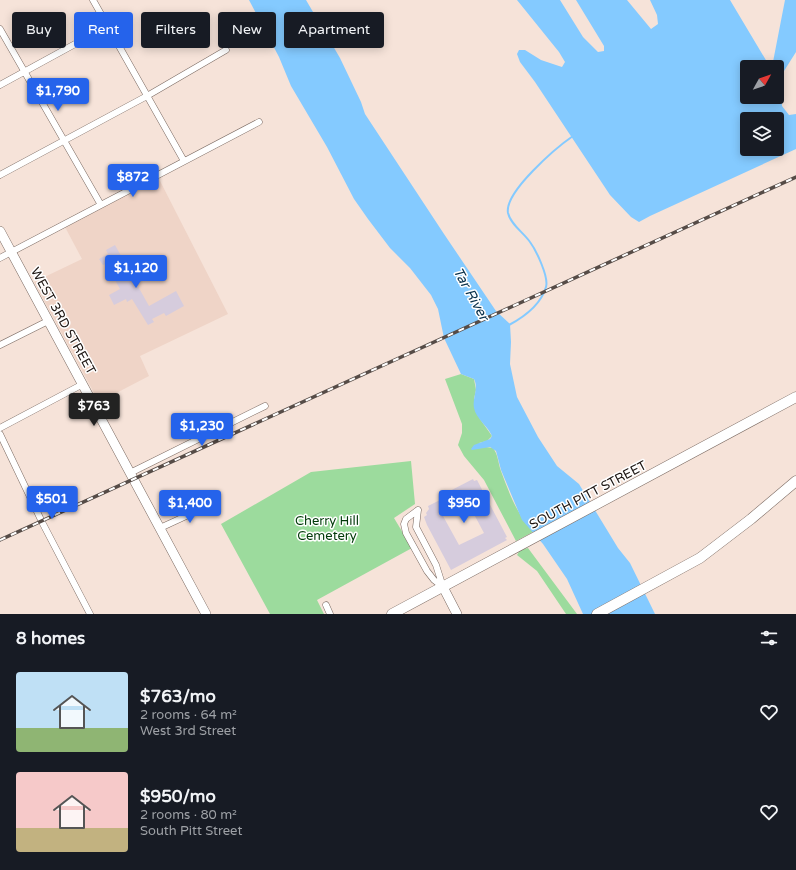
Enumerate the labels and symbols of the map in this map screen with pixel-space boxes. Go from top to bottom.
north arrow [740,60,784,104]
pin: $1,790 [25,78,91,112]
pin: $872 [109,164,157,198]
pin: $1,120 [103,255,169,289]
water label: Tar River [449,264,493,325]
street label: WEST 3RD STREET [27,265,99,377]
pin: $763 [70,393,118,427]
pin: $1,230 [169,413,235,447]
street label: SOUTH PITT STREET [527,457,649,533]
pin: $501 [28,486,76,520]
pin: $1,400 [157,490,223,524]
pin: $950 [440,490,488,524]
park label: Cherry Hill Cemetery [295,513,359,544]

